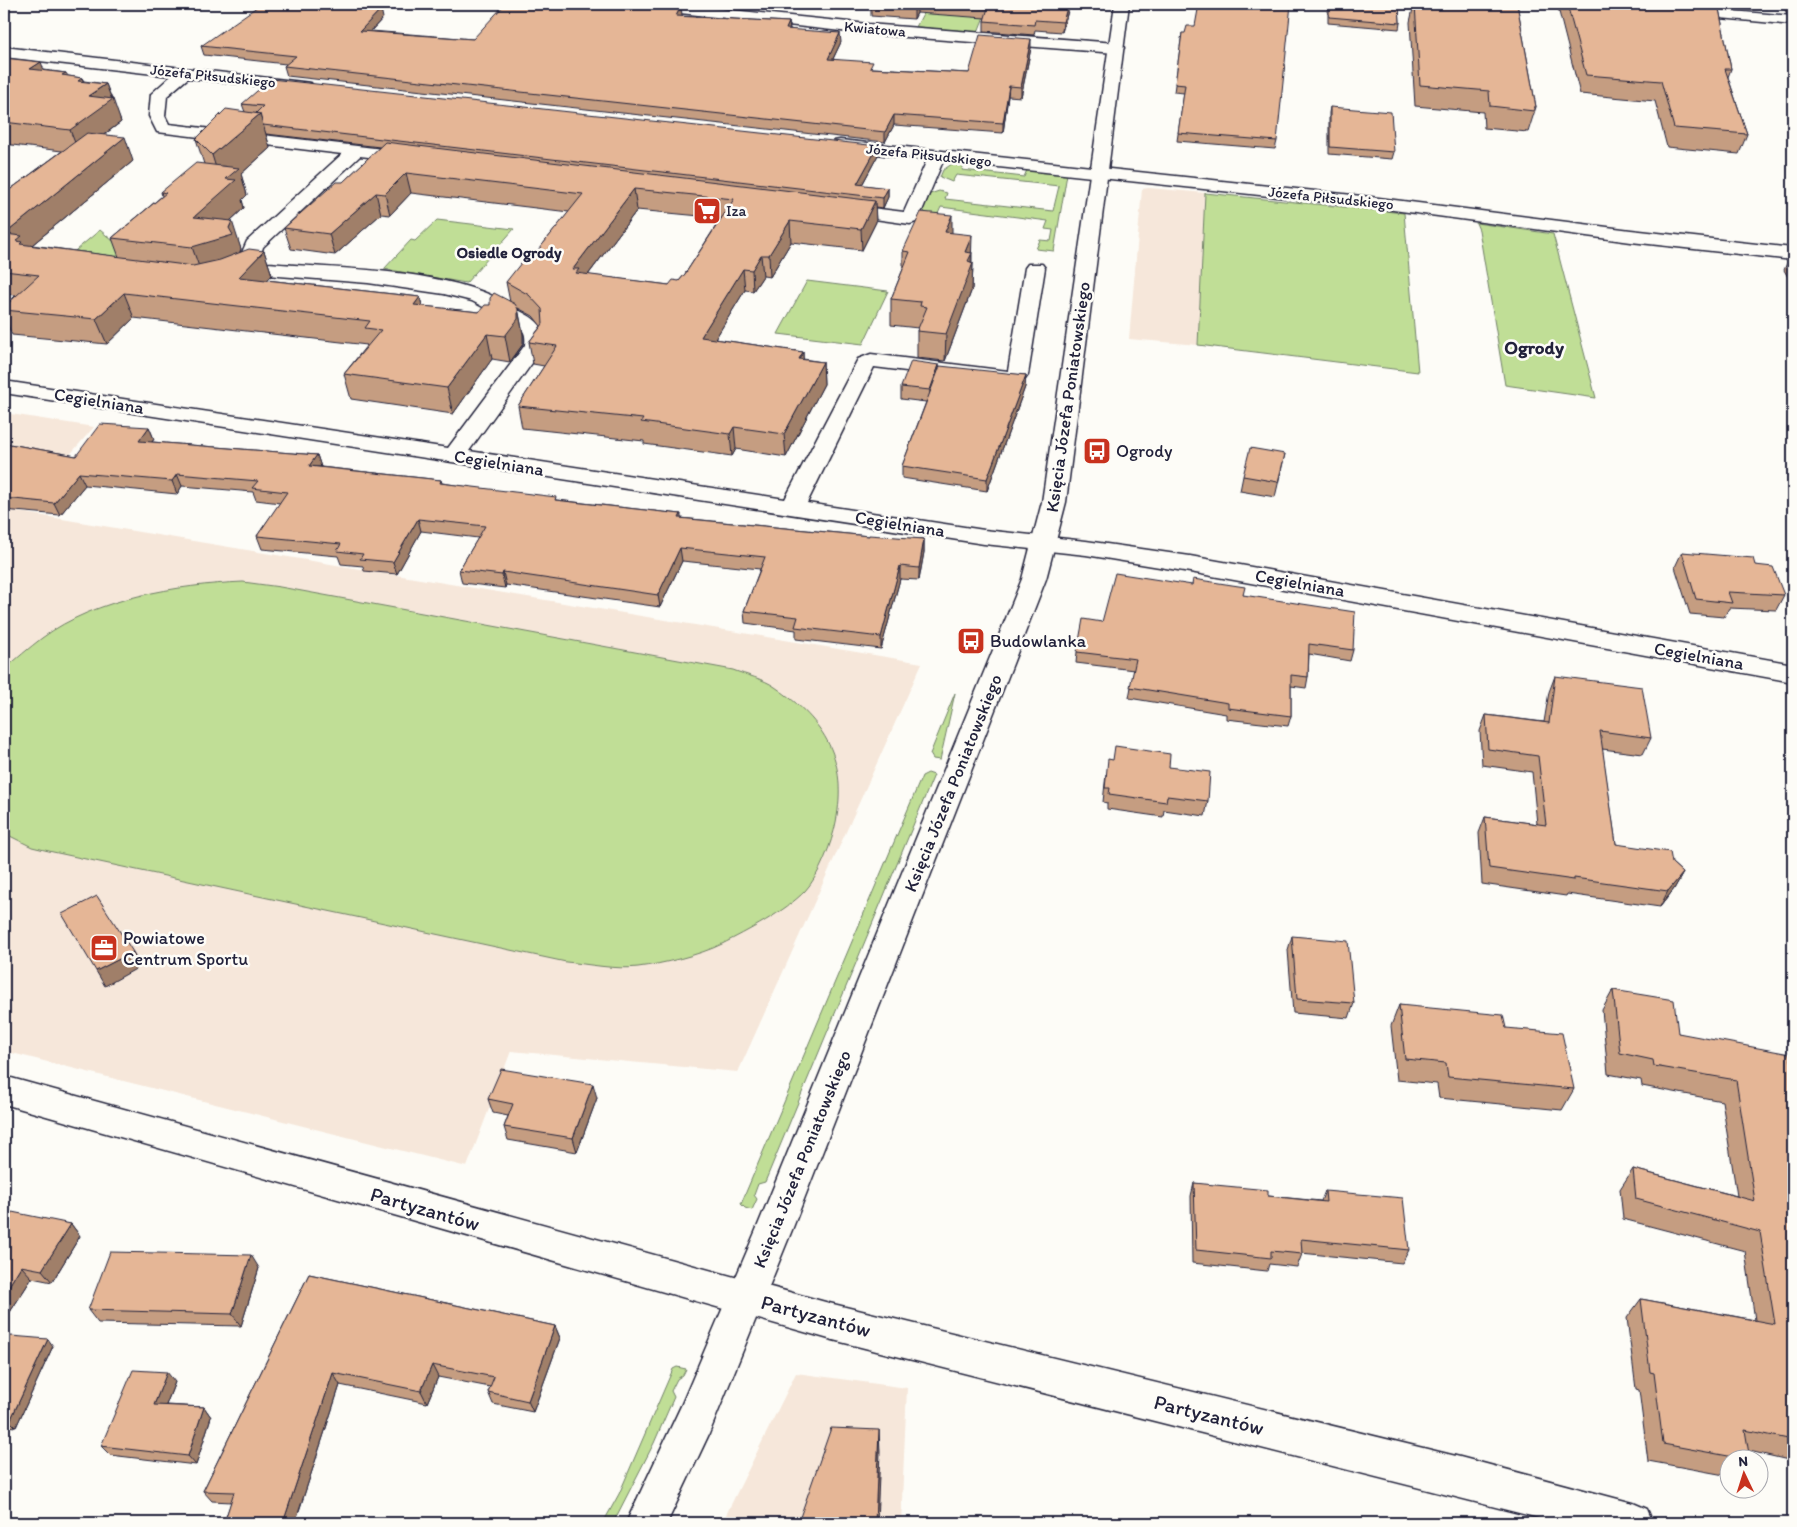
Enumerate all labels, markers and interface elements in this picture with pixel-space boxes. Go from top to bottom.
street label: Kwiatowa [843,17,907,41]
street label: Józefa Piłsudskiego [149,60,277,92]
street label: Józefa Piłsudskiego [865,139,993,171]
street label: Józefa Piłsudskiego [1267,182,1395,214]
supermarket icon: Iza [692,196,722,226]
place label: Iza [726,202,747,220]
district label: Osiedle Ogrody [456,243,562,263]
street label: Księcia Józefa Poniatowskiego [1041,280,1095,514]
district label: Ogrody [1504,336,1564,359]
street label: Cegielniana [52,383,146,419]
bus stop icon: Ogrody [1082,436,1112,466]
place label: Ogrody [1116,440,1173,462]
street label: Cegielniana [452,445,546,481]
street label: Cegielniana [853,506,947,542]
street label: Cegielniana [1253,564,1347,602]
bus stop icon: Budowlanka [956,626,986,656]
place label: Budowlanka [990,630,1087,652]
street label: Cegielniana [1652,637,1746,675]
street label: Księcia Józefa Poniatowskiego [899,671,1007,895]
place label: Powiatowe Centrum Sportu [123,927,248,970]
office icon: Powiatowe Centrum Sportu [89,933,119,963]
street label: Księcia Józefa Poniatowskiego [748,1047,856,1271]
street label: Partyzantów [368,1181,483,1236]
street label: Partyzantów [759,1289,874,1342]
street label: Partyzantów [1151,1389,1267,1440]
north arrow [1720,1450,1770,1500]
text: N [1738,1453,1748,1470]

